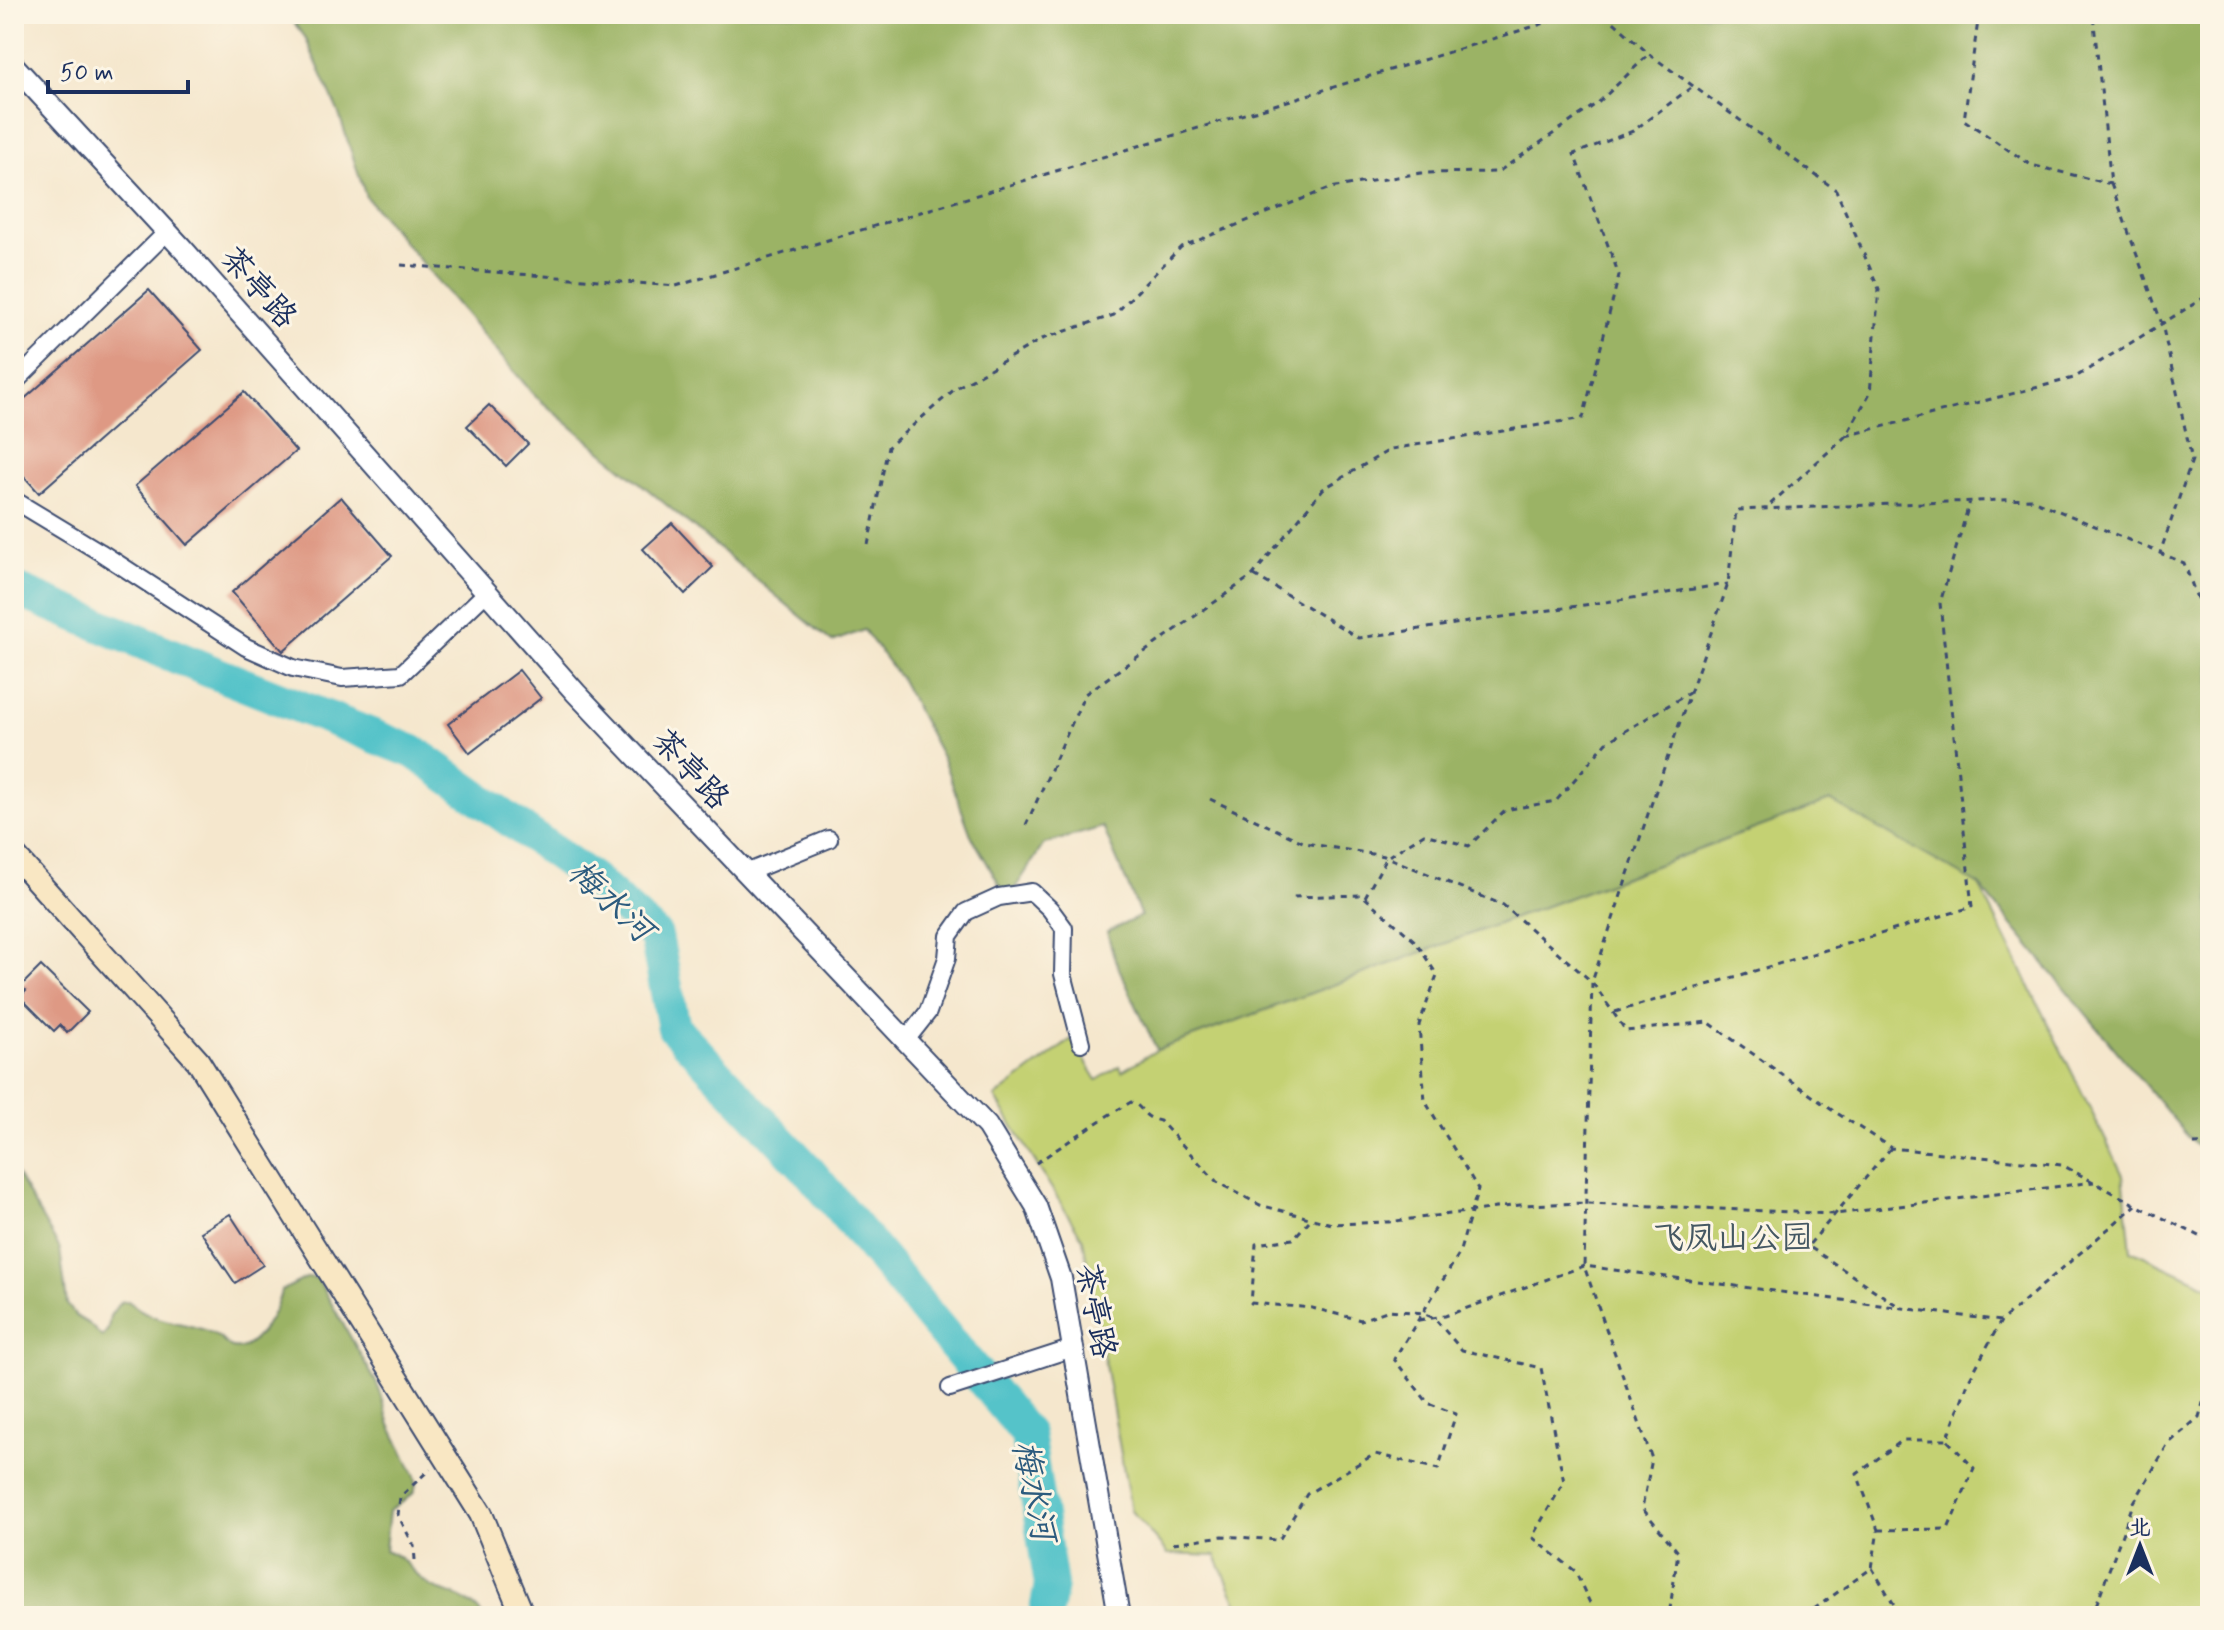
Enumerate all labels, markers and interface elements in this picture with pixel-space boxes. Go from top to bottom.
scale bar [48,44,188,94]
text: 50 m [60,58,114,89]
street label: 茶亭路 [210,238,306,338]
street label: 茶亭路 [642,721,738,819]
water label: 梅水河 [557,851,666,957]
park label: 飞凤山公园 [1653,1218,1813,1260]
street label: 茶亭路 [1065,1260,1125,1362]
water label: 梅水河 [1000,1436,1067,1550]
north arrow [2100,1506,2180,1586]
text: 北 [2129,1514,2151,1542]

